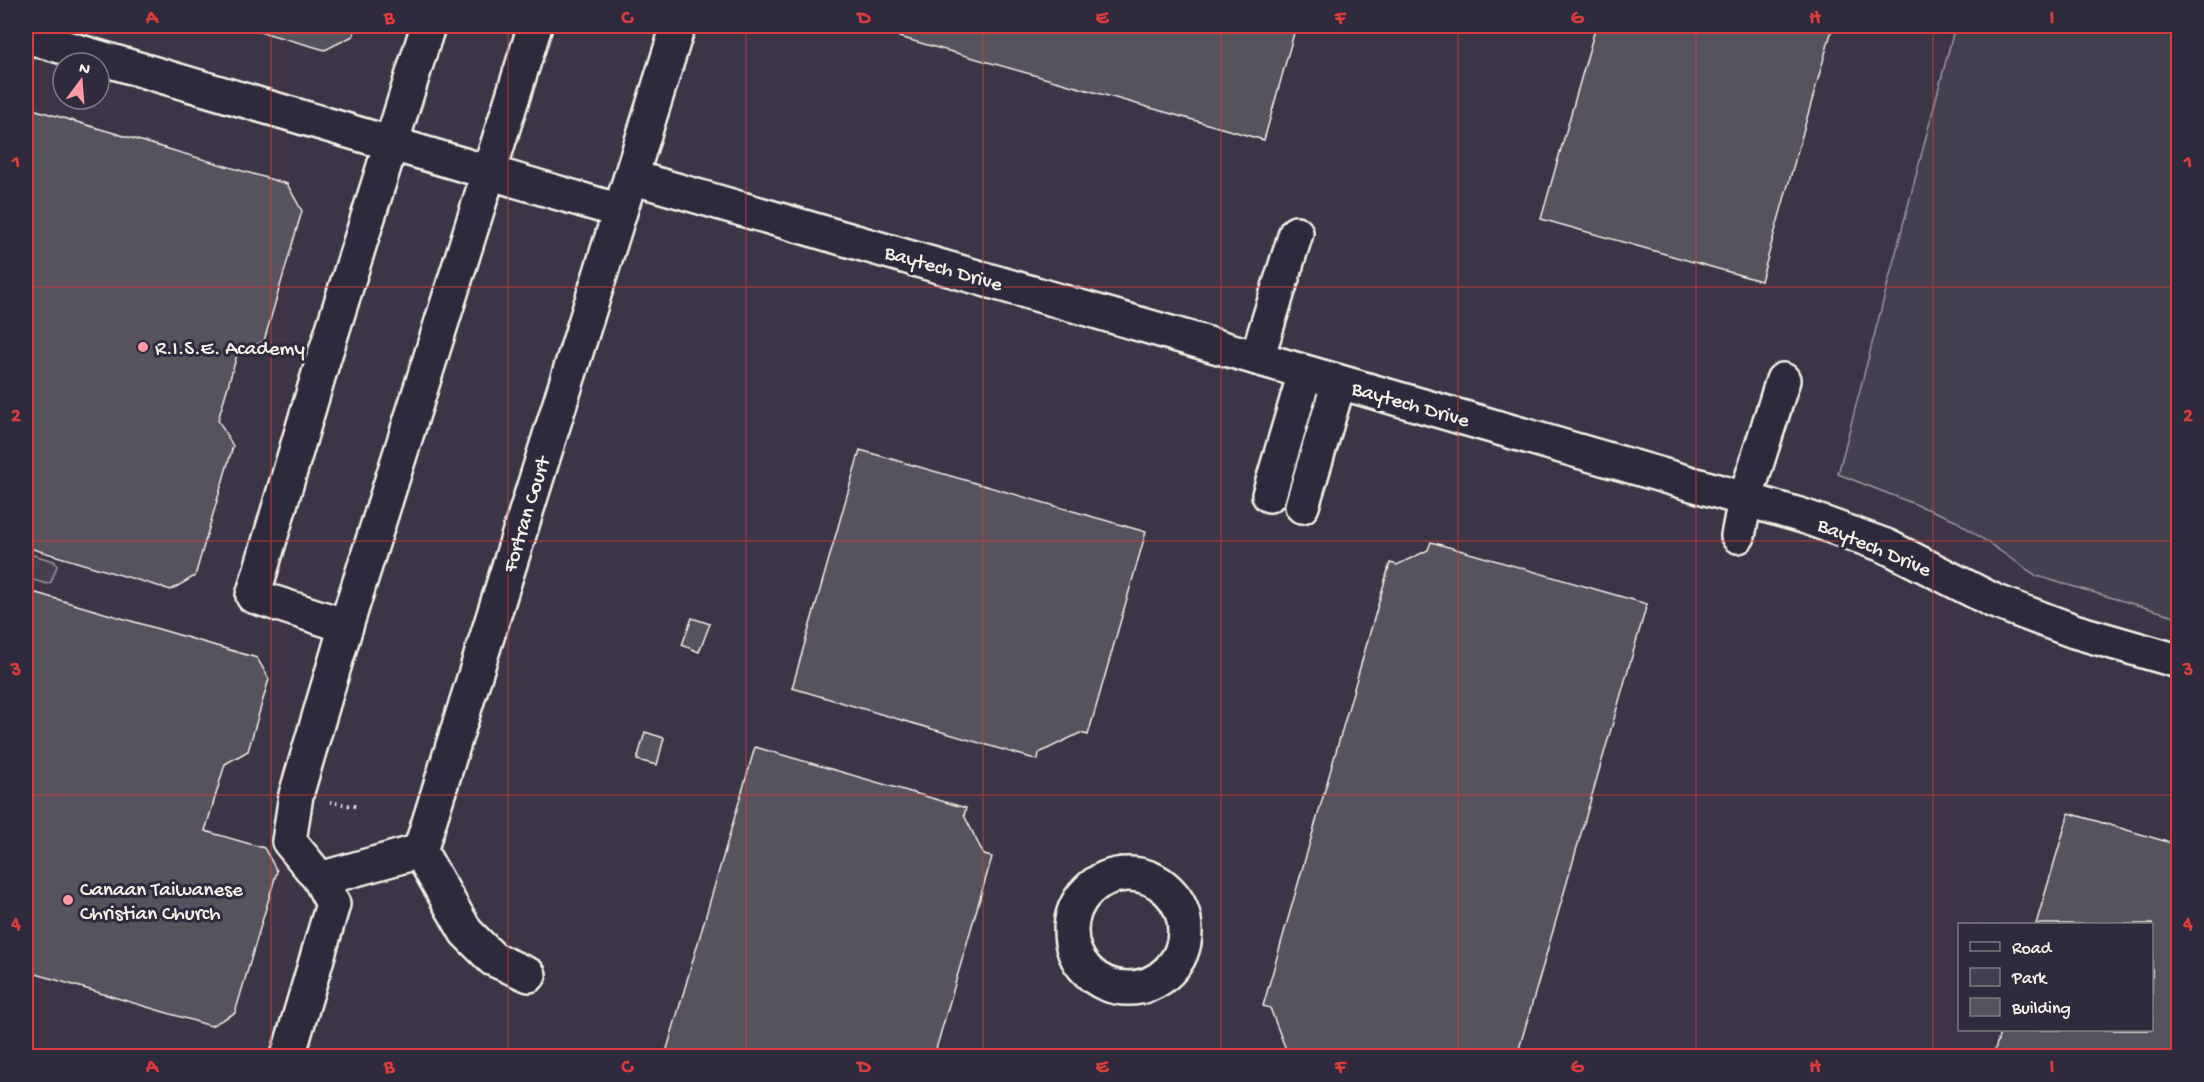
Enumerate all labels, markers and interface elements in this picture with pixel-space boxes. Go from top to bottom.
text: A [145,8,160,31]
text: B [383,8,395,31]
text: C [621,8,635,31]
text: D [855,8,871,31]
text: E [1096,8,1110,31]
text: F [1334,8,1347,31]
text: G [1571,8,1585,31]
text: H [1809,8,1821,31]
text: I [2050,8,2055,31]
north arrow [51,51,111,111]
text: N [77,59,92,81]
text: 1 [11,152,20,175]
text: 1 [2183,152,2192,175]
street label: Baytech Drive [880,241,1006,299]
place label: R.I.S.E. Academy [155,338,305,363]
marker: R.I.S.E. Academy [136,340,150,354]
street label: Baytech Drive [1347,377,1473,435]
text: 2 [11,406,21,429]
text: 2 [2183,406,2193,429]
street label: Fortran Court [499,452,559,577]
street label: Baytech Drive [1812,514,1935,585]
text: 3 [10,660,21,683]
text: 3 [2182,660,2193,683]
place label: Canaan Taiwanese Christian Church [80,879,244,928]
marker: Canaan Taiwanese Christian Church [61,893,75,907]
text: 4 [10,914,21,937]
text: 4 [2182,914,2193,937]
legend [1958,923,2153,1031]
text: Road [2012,939,2053,960]
text: Park [2011,969,2048,990]
text: Building [2011,999,2071,1020]
text: A [145,1057,160,1080]
text: B [383,1057,395,1080]
text: C [621,1057,635,1080]
text: D [855,1057,871,1080]
text: E [1096,1057,1110,1080]
text: F [1334,1057,1347,1080]
text: G [1571,1057,1585,1080]
text: H [1809,1057,1821,1080]
text: I [2050,1057,2055,1080]

